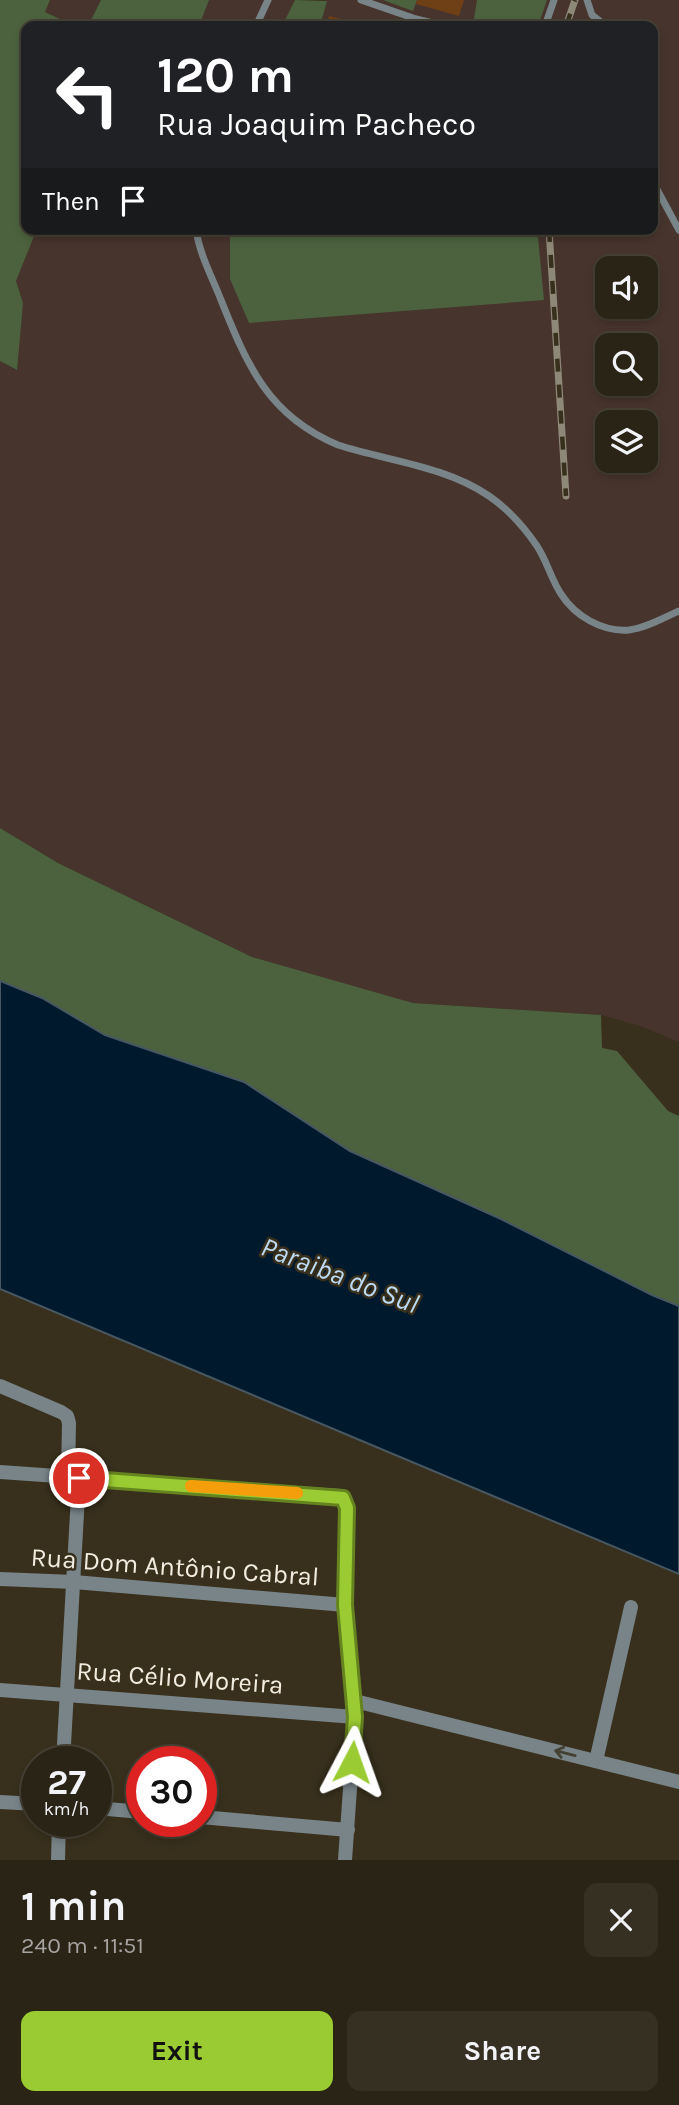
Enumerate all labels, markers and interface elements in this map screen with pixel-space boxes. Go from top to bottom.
text: 120 m [157,47,294,104]
icon: left [42,49,133,140]
text: Rua Joaquim Pacheco [157,106,476,143]
icon: arrive [114,182,152,220]
text: Then [42,186,100,217]
map controls [595,256,658,473]
button: sound [595,256,658,319]
button: search [595,333,658,396]
button: layers [595,410,658,473]
water label: Paraiba do Sul [256,1230,424,1320]
pin [49,1448,109,1508]
icon: arrive [60,1459,98,1497]
street label: Rua Dom Antônio Cabral [30,1541,320,1593]
street label: Rua Célio Moreira [76,1655,284,1701]
position arrow [315,1725,389,1799]
speed limit sign: 30 [126,1746,217,1837]
one-way arrow [554,1746,577,1760]
text: 27 [47,1762,86,1803]
text: km/h [44,1798,89,1820]
text: 1 min [21,1881,126,1931]
button: close [584,1883,658,1957]
text: 240 m · 11:51 [21,1932,144,1959]
button: Exit [21,2011,333,2091]
button: Share [347,2011,658,2091]

